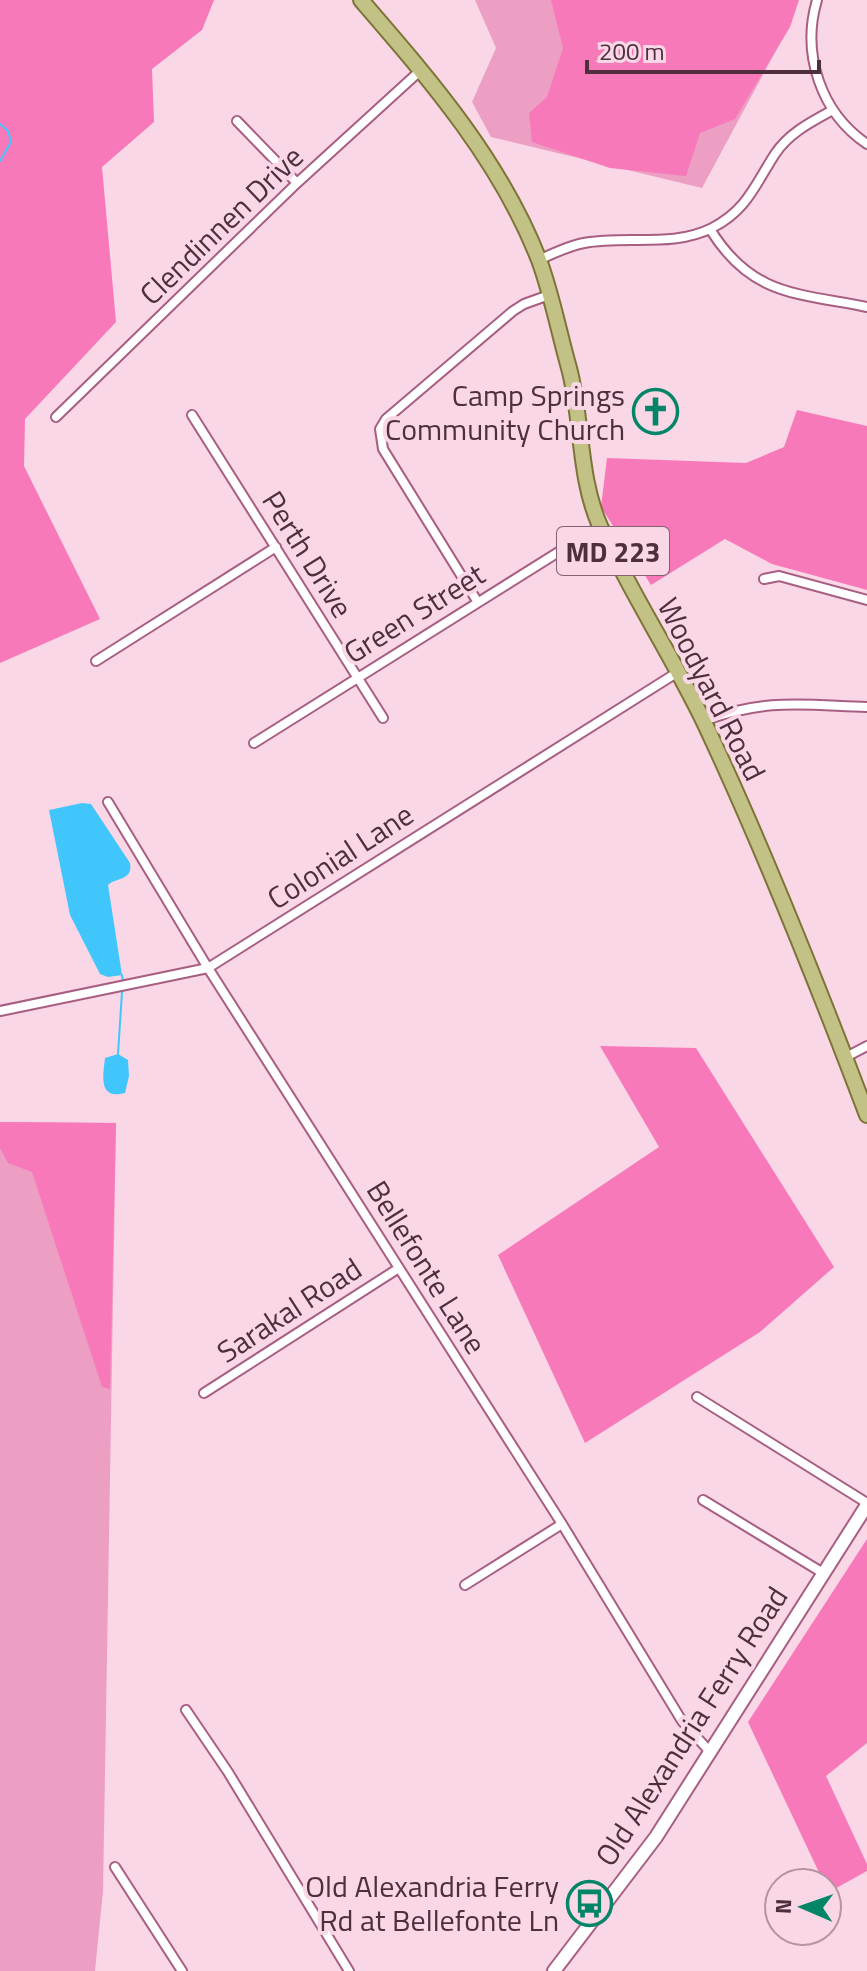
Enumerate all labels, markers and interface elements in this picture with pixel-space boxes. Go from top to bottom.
scale bar [587,24,819,74]
text: 200 m [599,33,665,69]
street label: Clendinnen Drive [129,135,313,315]
place label: Camp Springs Community Church [385,372,625,452]
church icon: Camp Springs Community Church [632,388,680,436]
street label: Perth Drive [251,482,365,626]
road number: MD 223 [557,527,669,575]
street label: Green Street [334,551,494,675]
street label: Woodyard Road [646,589,778,789]
street label: Colonial Lane [258,791,422,921]
street label: Bellefonte Lane [355,1171,499,1363]
street label: Sarakal Road [207,1246,371,1374]
street label: Old Alexandria Ferry Road [583,1577,799,1875]
place label: Old Alexandria Ferry Rd at Bellefonte Ln [305,1863,559,1943]
north arrow [763,1867,843,1947]
bus stop icon: Old Alexandria Ferry Rd at Bellefonte Ln [566,1879,614,1927]
text: N [766,1898,800,1915]

